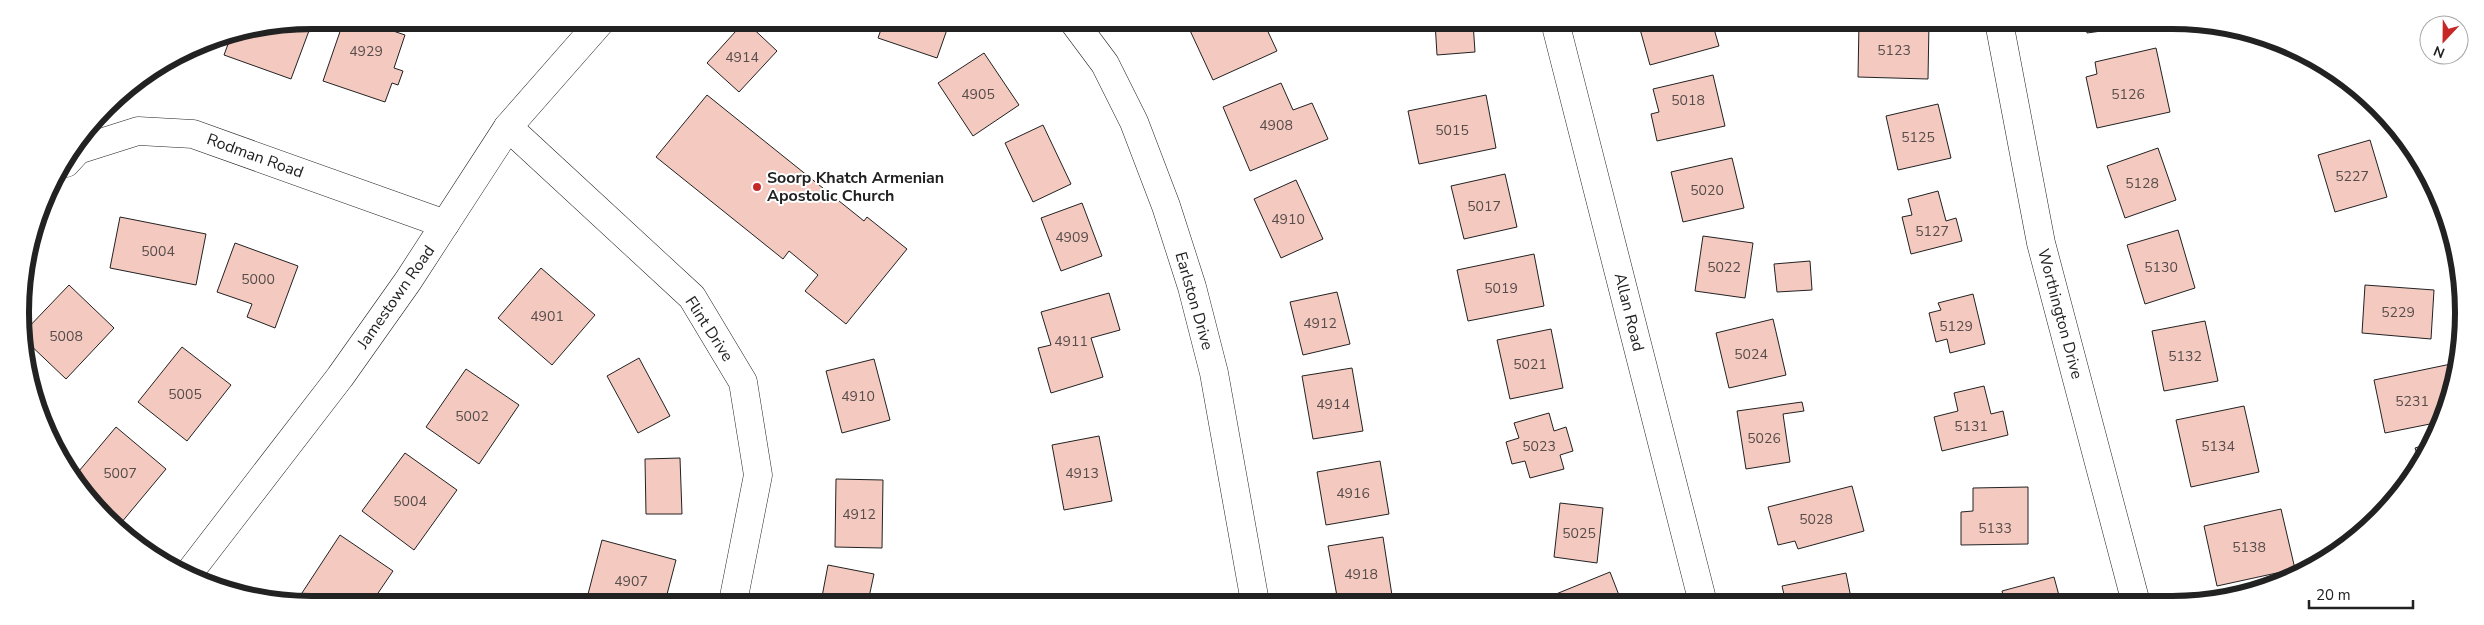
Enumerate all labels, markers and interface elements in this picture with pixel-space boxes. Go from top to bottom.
north arrow [2419,15,2469,65]
house number: 5123 [1877,41,1911,60]
text: N [2431,41,2448,62]
house number: 4929 [349,42,383,61]
house number: 4914 [725,48,759,67]
house number: 4905 [961,85,995,104]
house number: 5126 [2111,85,2145,104]
house number: 5018 [1671,91,1705,110]
house number: 4908 [1259,116,1293,135]
house number: 5015 [1435,121,1469,140]
street label: Rodman Road [204,128,306,184]
house number: 5125 [1901,128,1935,147]
place label: Soorp Khatch Armenian Apostolic Church [767,167,944,207]
house number: 5227 [2335,167,2369,186]
house number: 5128 [2125,174,2159,193]
marker: Soorp Khatch Armenian Apostolic Church [751,181,763,193]
house number: 5020 [1690,181,1724,200]
house number: 5017 [1467,197,1501,216]
house number: 4910 [1271,210,1305,229]
house number: 5127 [1915,222,1949,241]
house number: 4909 [1055,228,1089,247]
street label: Jamestown Road [352,241,440,354]
house number: 5004 [141,242,175,261]
street label: Worthington Drive [2032,246,2088,382]
street label: Earlston Drive [1169,249,1219,353]
house number: 5022 [1707,258,1741,277]
house number: 5130 [2144,258,2178,277]
house number: 5000 [241,270,275,289]
street label: Allan Road [1609,271,1649,353]
house number: 5019 [1484,279,1518,298]
street label: Flint Drive [680,292,738,366]
house number: 5229 [2381,303,2415,322]
house number: 4901 [530,307,564,326]
house number: 4912 [1303,314,1337,333]
house number: 5129 [1939,317,1973,336]
house number: 5008 [49,327,83,346]
house number: 4911 [1054,332,1088,351]
house number: 5024 [1734,345,1768,364]
house number: 5132 [2168,347,2202,366]
house number: 5021 [1513,355,1547,374]
house number: 5005 [168,385,202,404]
house number: 4910 [841,387,875,406]
house number: 5231 [2395,392,2429,411]
house number: 4914 [1316,395,1350,414]
house number: 5002 [455,407,489,426]
house number: 5131 [1954,417,1988,436]
house number: 5026 [1747,429,1781,448]
house number: 5023 [1522,437,1556,456]
house number: 5134 [2201,437,2235,456]
house number: 5007 [103,464,137,483]
house number: 4913 [1065,464,1099,483]
house number: 4916 [1336,484,1370,503]
house number: 5004 [393,492,427,511]
house number: 4912 [842,505,876,524]
house number: 5028 [1799,510,1833,529]
house number: 5133 [1978,519,2012,538]
house number: 5025 [1562,524,1596,543]
house number: 5138 [2232,538,2266,557]
house number: 4918 [1344,565,1378,584]
house number: 4907 [614,572,648,591]
scale bar [2309,578,2413,610]
text: 20 m [2316,585,2351,605]

